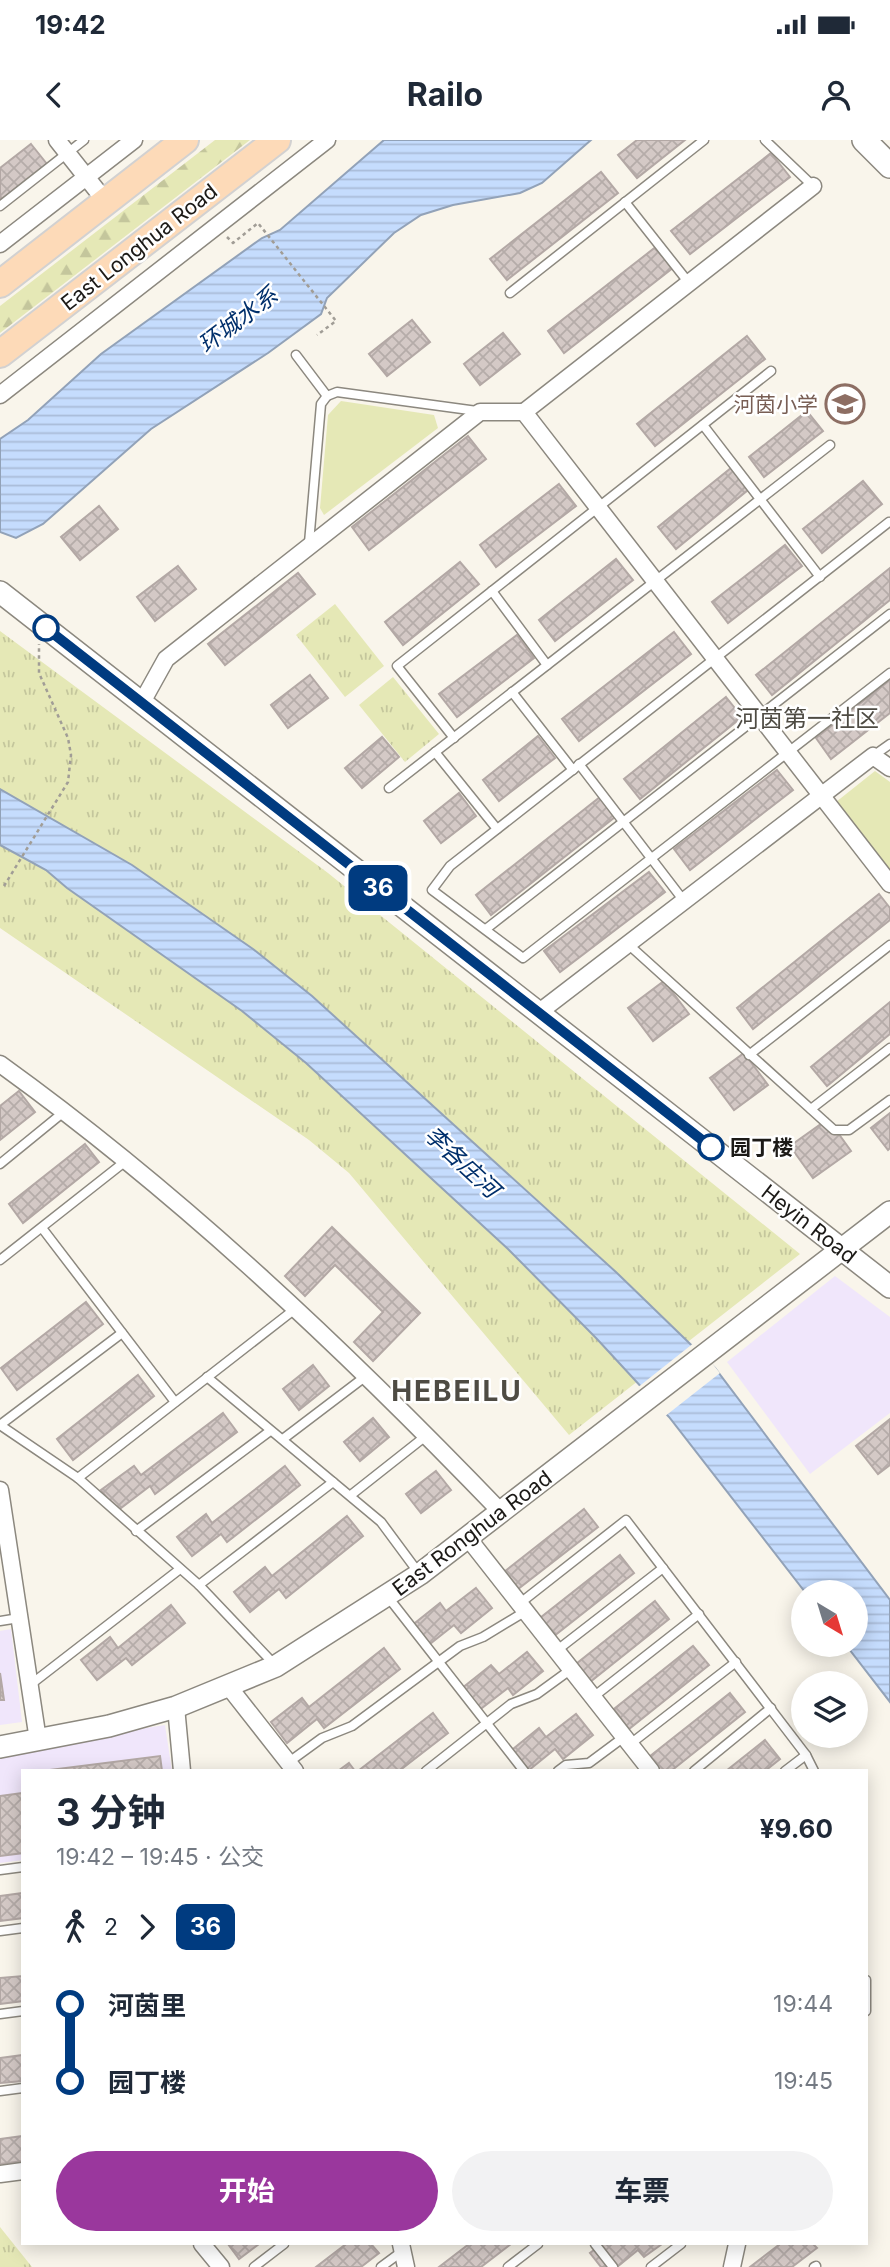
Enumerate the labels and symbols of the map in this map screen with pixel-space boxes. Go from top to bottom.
street label: East Longhua Road [56,178,222,316]
water label: 环城水系 [193,280,285,359]
school or university icon: 河茵小学 [824,383,866,425]
place label: 河茵小学 [734,392,818,417]
unlabelled marker [33,615,59,641]
district label: 河茵第一社区 [735,704,879,733]
line badge: 36 [346,865,410,911]
water label: 李各庄河 [419,1120,508,1206]
marker: 园丁楼 [698,1134,724,1160]
place label: 园丁楼 [730,1135,793,1160]
street label: Heyin Road [757,1179,861,1269]
district label: HEBEILU [391,1374,523,1408]
street label: East Ronghua Road [388,1465,556,1601]
north arrow [791,1580,868,1657]

